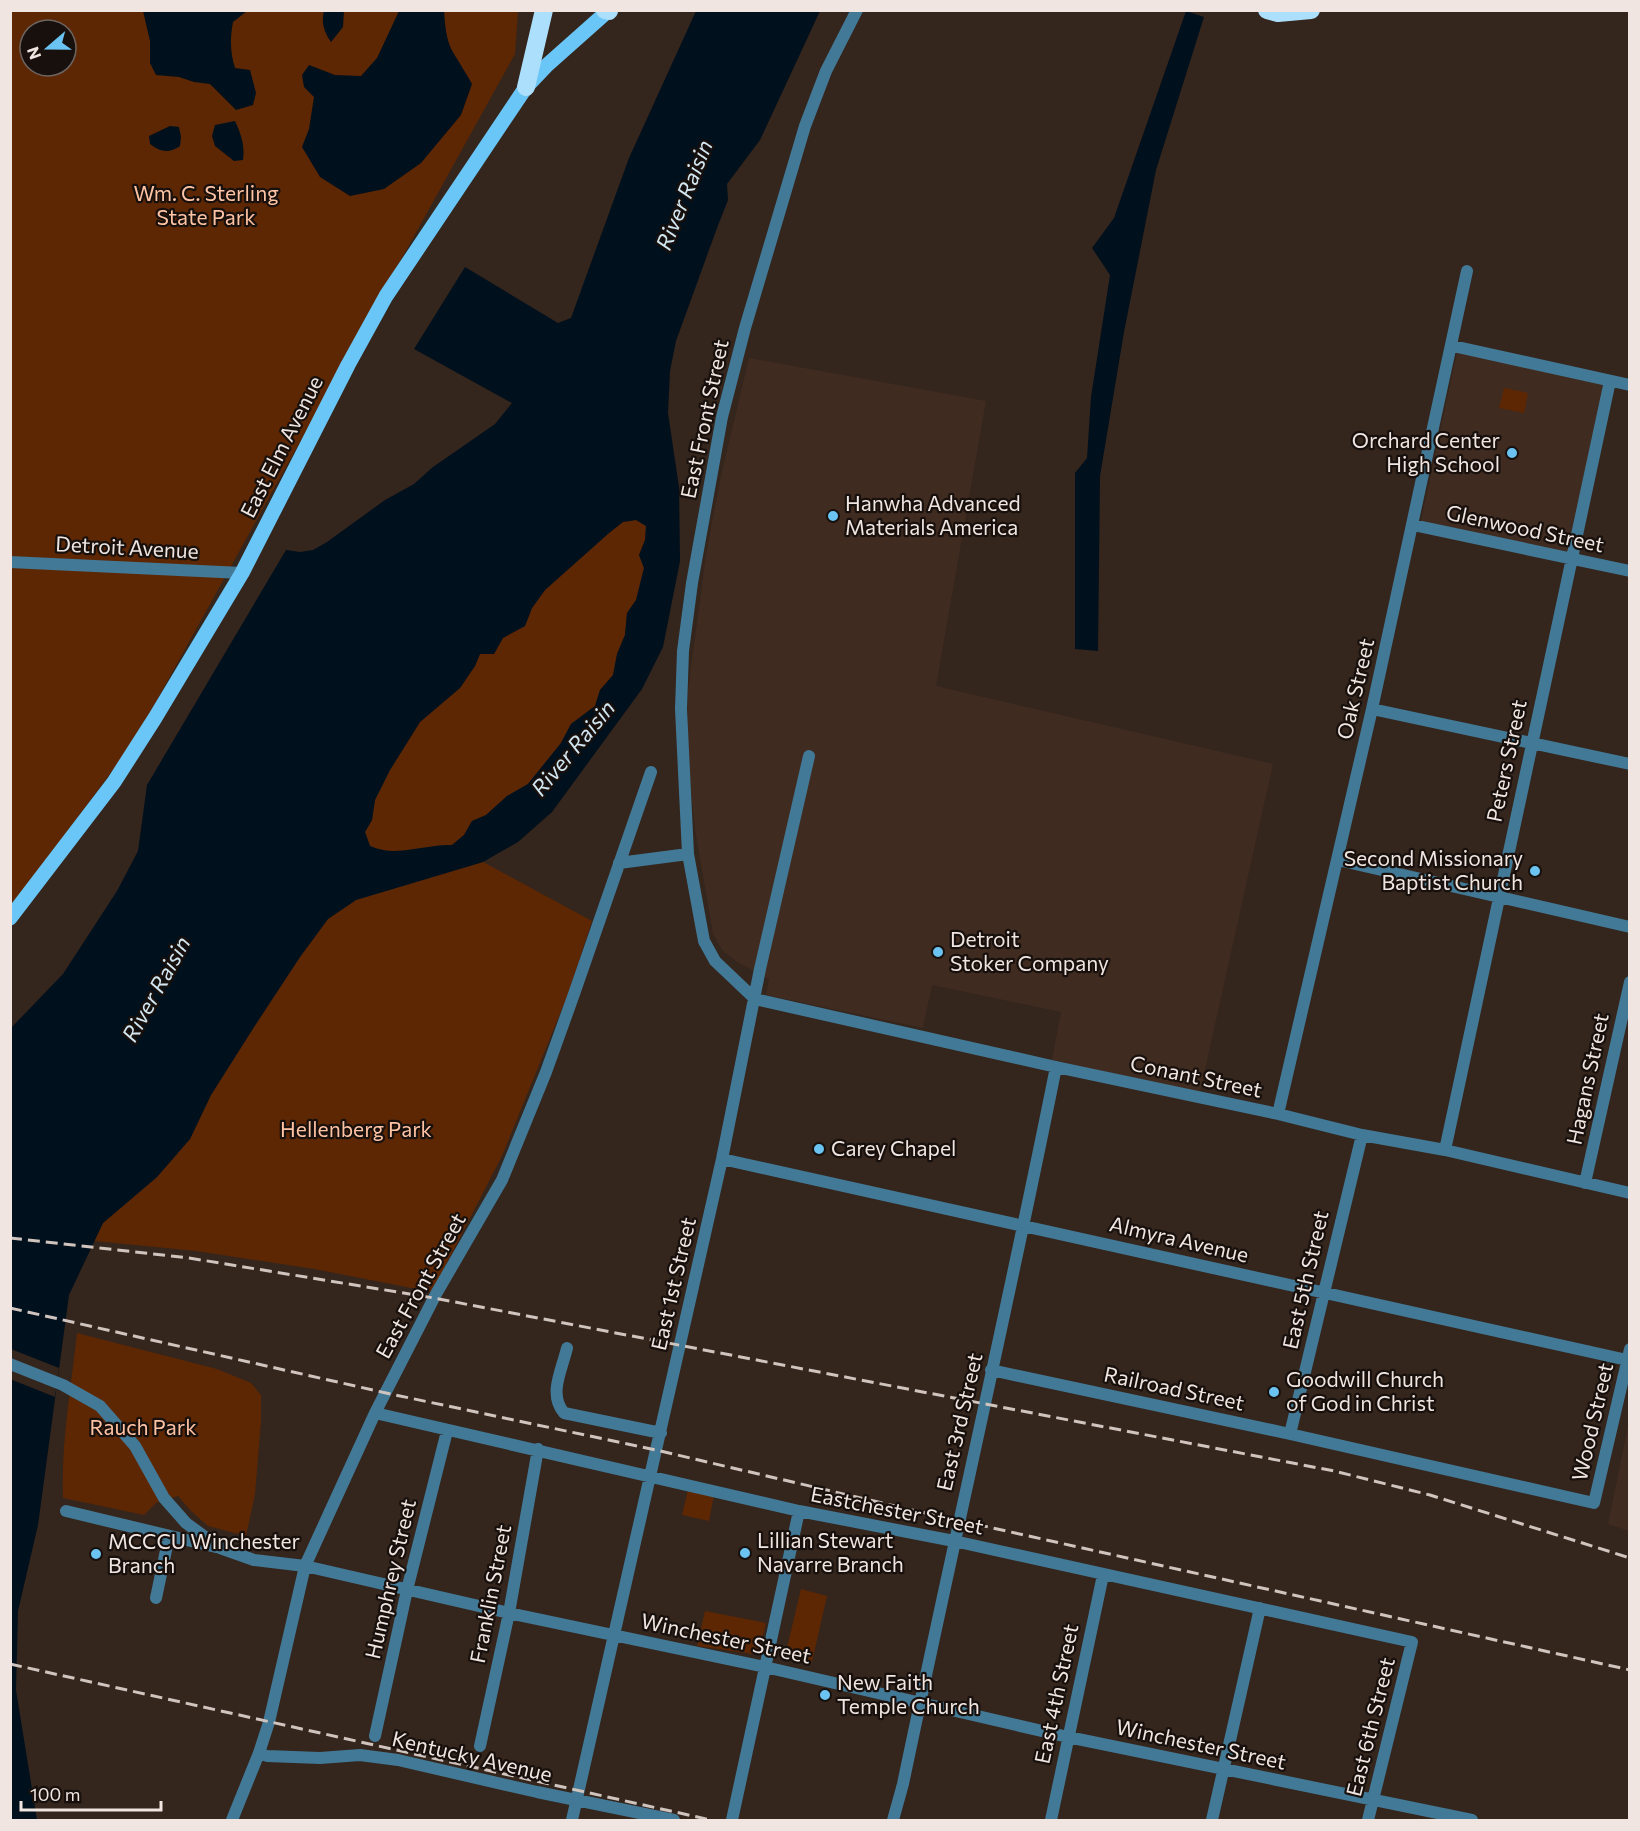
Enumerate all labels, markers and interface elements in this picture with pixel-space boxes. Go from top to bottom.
north arrow [18,18,78,78]
text: N [22,44,44,62]
water label: River Raisin [649,136,718,254]
park label: Wm. C. Sterling State Park [133,180,279,229]
street label: East Front Street [674,337,733,500]
street label: East Elm Avenue [234,371,327,521]
place label: Orchard Center High School [1352,427,1500,476]
marker: Orchard Center High School [1505,446,1519,460]
place label: Hanwha Advanced Materials America [845,490,1021,539]
street label: Glenwood Street [1444,499,1606,556]
marker: Hanwha Advanced Materials America [826,509,840,523]
street label: Detroit Avenue [55,530,199,563]
street label: Oak Street [1331,636,1378,742]
water label: River Raisin [525,694,620,801]
street label: Peters Street [1480,697,1531,824]
place label: Second Missionary Baptist Church [1344,845,1523,894]
marker: Second Missionary Baptist Church [1528,864,1542,878]
place label: Detroit Stoker Company [950,926,1109,975]
water label: River Raisin [116,931,196,1046]
marker: Detroit Stoker Company [931,945,945,959]
street label: Hagans Street [1560,1011,1613,1147]
street label: Conant Street [1128,1049,1264,1102]
park label: Hellenberg Park [280,1116,432,1141]
place label: Carey Chapel [831,1135,956,1160]
marker: Carey Chapel [812,1142,826,1156]
street label: East Front Street [370,1208,470,1362]
street label: East 5th Street [1276,1208,1333,1351]
street label: Almyra Avenue [1107,1210,1251,1267]
street label: East 1st Street [645,1215,700,1353]
street label: East 3rd Street [930,1350,987,1493]
street label: Railroad Street [1102,1360,1247,1415]
street label: Wood Street [1566,1360,1617,1483]
place label: Goodwill Church of God in Christ [1286,1366,1444,1415]
marker: Goodwill Church of God in Christ [1267,1385,1281,1399]
park label: Rauch Park [89,1414,197,1439]
street label: Eastchester Street [809,1480,986,1539]
street label: Humphrey Street [359,1496,420,1661]
street label: Franklin Street [464,1522,515,1665]
place label: Lillian Stewart Navarre Branch [757,1527,904,1576]
place label: MCCCU Winchester Branch [108,1528,300,1577]
marker: Lillian Stewart Navarre Branch [738,1546,752,1560]
marker: MCCCU Winchester Branch [89,1547,103,1561]
street label: Winchester Street [639,1607,814,1668]
street label: East 4th Street [1029,1622,1083,1766]
street label: East 6th Street [1340,1655,1399,1799]
place label: New Faith Temple Church [837,1669,980,1718]
marker: New Faith Temple Church [818,1688,832,1702]
street label: Winchester Street [1114,1713,1289,1774]
street label: Kentucky Avenue [390,1725,555,1786]
scale bar [21,1774,160,1812]
text: 100 m [30,1783,80,1805]

